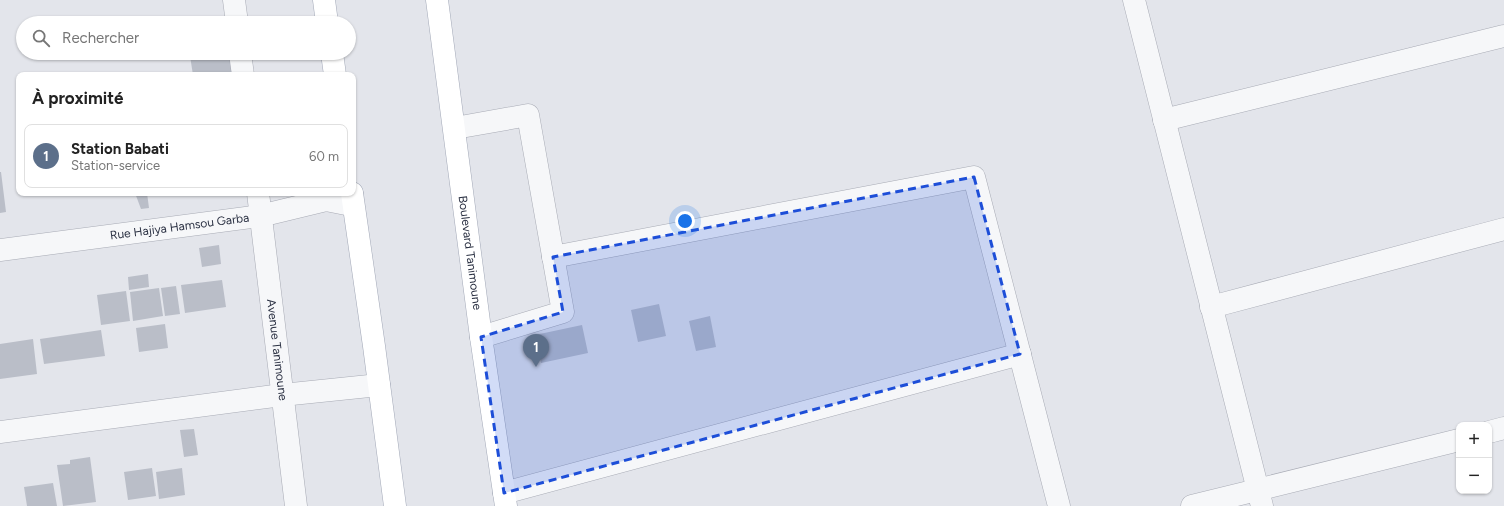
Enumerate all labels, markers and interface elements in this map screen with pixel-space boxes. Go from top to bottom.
search box [16,16,356,60]
icon: search [30,27,52,49]
text: Rechercher [62,29,139,47]
text: À proximité [32,88,123,108]
text: Station Babati [71,140,169,158]
text: 1 [43,149,49,164]
text: 60 m [309,149,339,164]
text: Station-service [71,158,160,173]
street label: Boulevard Tanimoune [456,195,484,311]
street label: Rue Hajiya Hamsou Garba [109,210,250,243]
your location [675,211,695,231]
street label: Avenue Tanimoune [264,298,290,402]
pin: 1 [523,334,549,367]
map controls [1456,422,1492,494]
button: + [1456,422,1492,458]
button: − [1456,458,1492,494]

